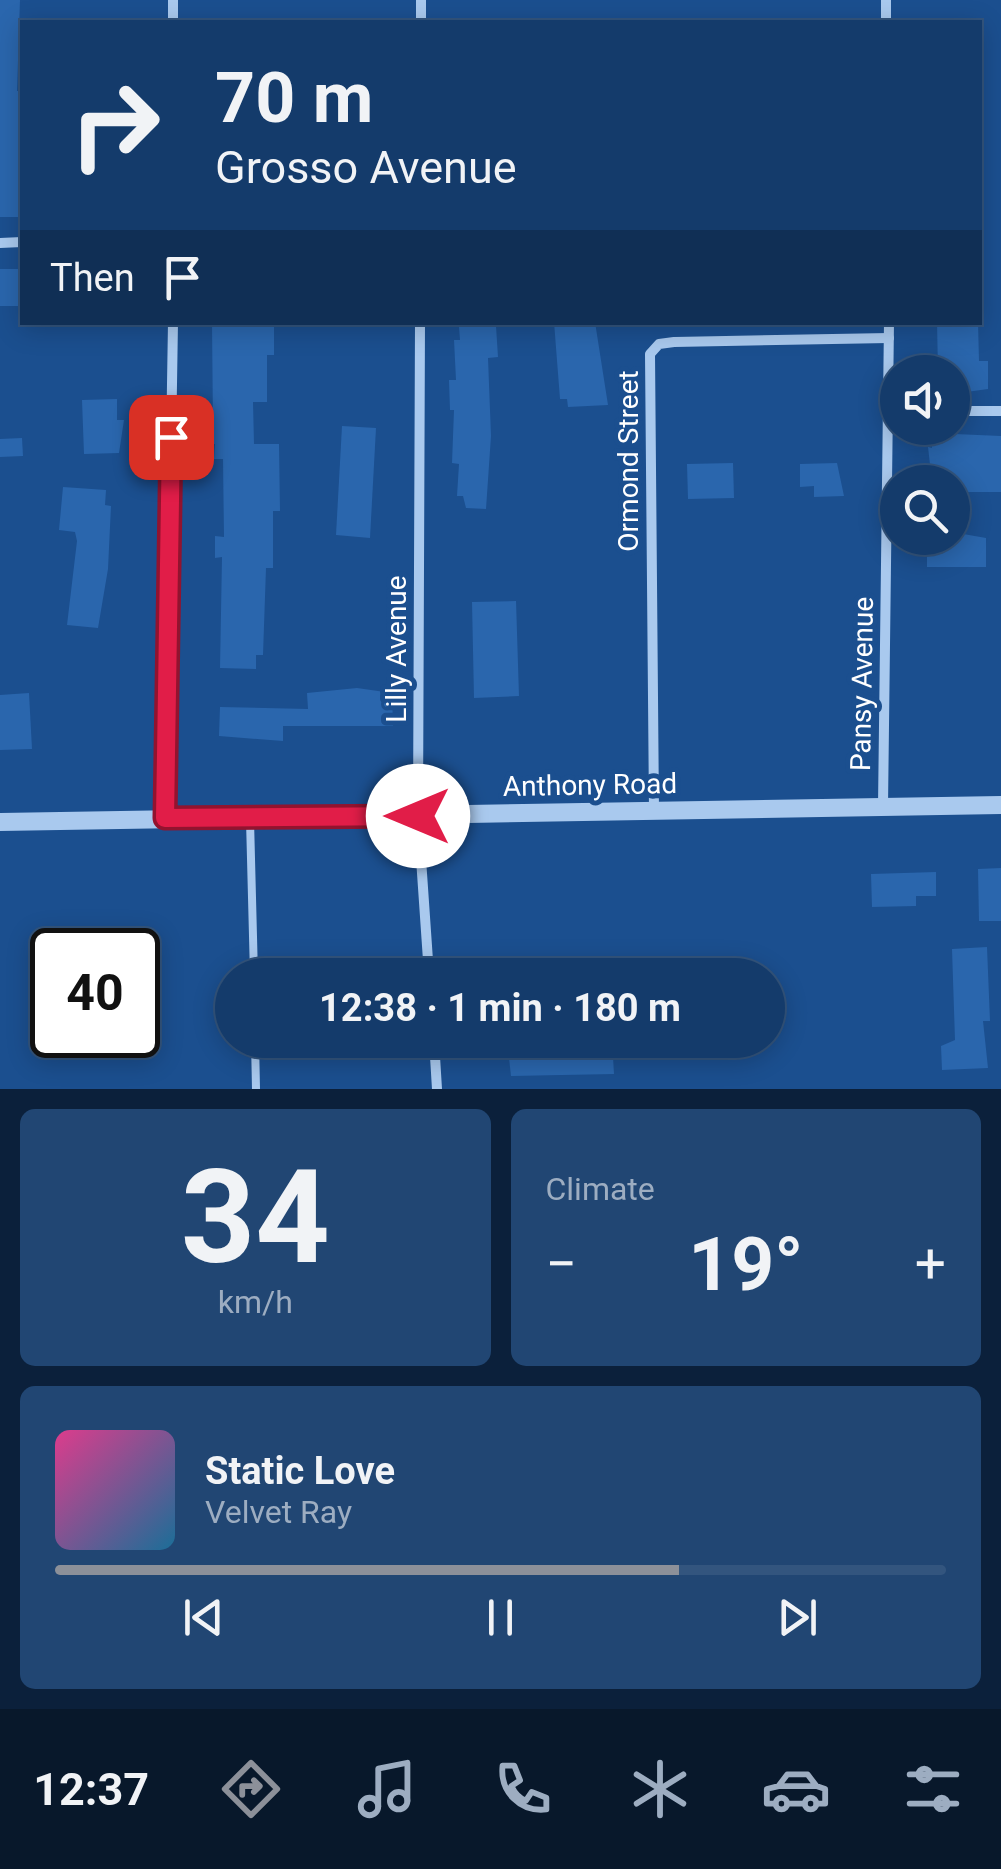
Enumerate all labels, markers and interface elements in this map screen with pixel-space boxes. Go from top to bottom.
text: 70 m [215,57,373,139]
icon: right [50,60,180,190]
text: Grosso Avenue [215,141,517,194]
icon: arrive [155,250,210,305]
text: Then [50,256,135,300]
map controls [880,355,970,555]
button: sound [880,355,970,445]
street label: Ormond Street [612,370,645,552]
pin [129,395,214,480]
icon: arrive [144,410,199,465]
button: search [880,465,970,555]
street label: Lilly Avenue [380,575,413,723]
street label: Pansy Avenue [844,597,880,771]
position arrow [366,764,470,868]
street label: Anthony Road [503,767,677,803]
speed limit sign: 40 [30,928,160,1058]
text: 12:38 · 1 min · 180 m [319,986,681,1030]
text: 34 [181,1141,330,1294]
text: Climate [546,1170,655,1208]
text: 19° [688,1220,804,1308]
text: − [546,1232,577,1296]
text: + [915,1232,946,1296]
text: km/h [218,1283,293,1321]
text: Static Love [205,1449,395,1493]
text: Velvet Ray [205,1493,352,1531]
icon: previous [176,1590,231,1645]
icon: pause [473,1590,528,1645]
icon: next [770,1590,825,1645]
icon: directions [216,1754,286,1824]
icon: music [352,1754,422,1824]
icon: phone [488,1754,558,1824]
icon: climate [625,1754,695,1824]
icon: car [761,1754,831,1824]
icon: filters [898,1754,968,1824]
text: 12:37 [33,1763,149,1816]

